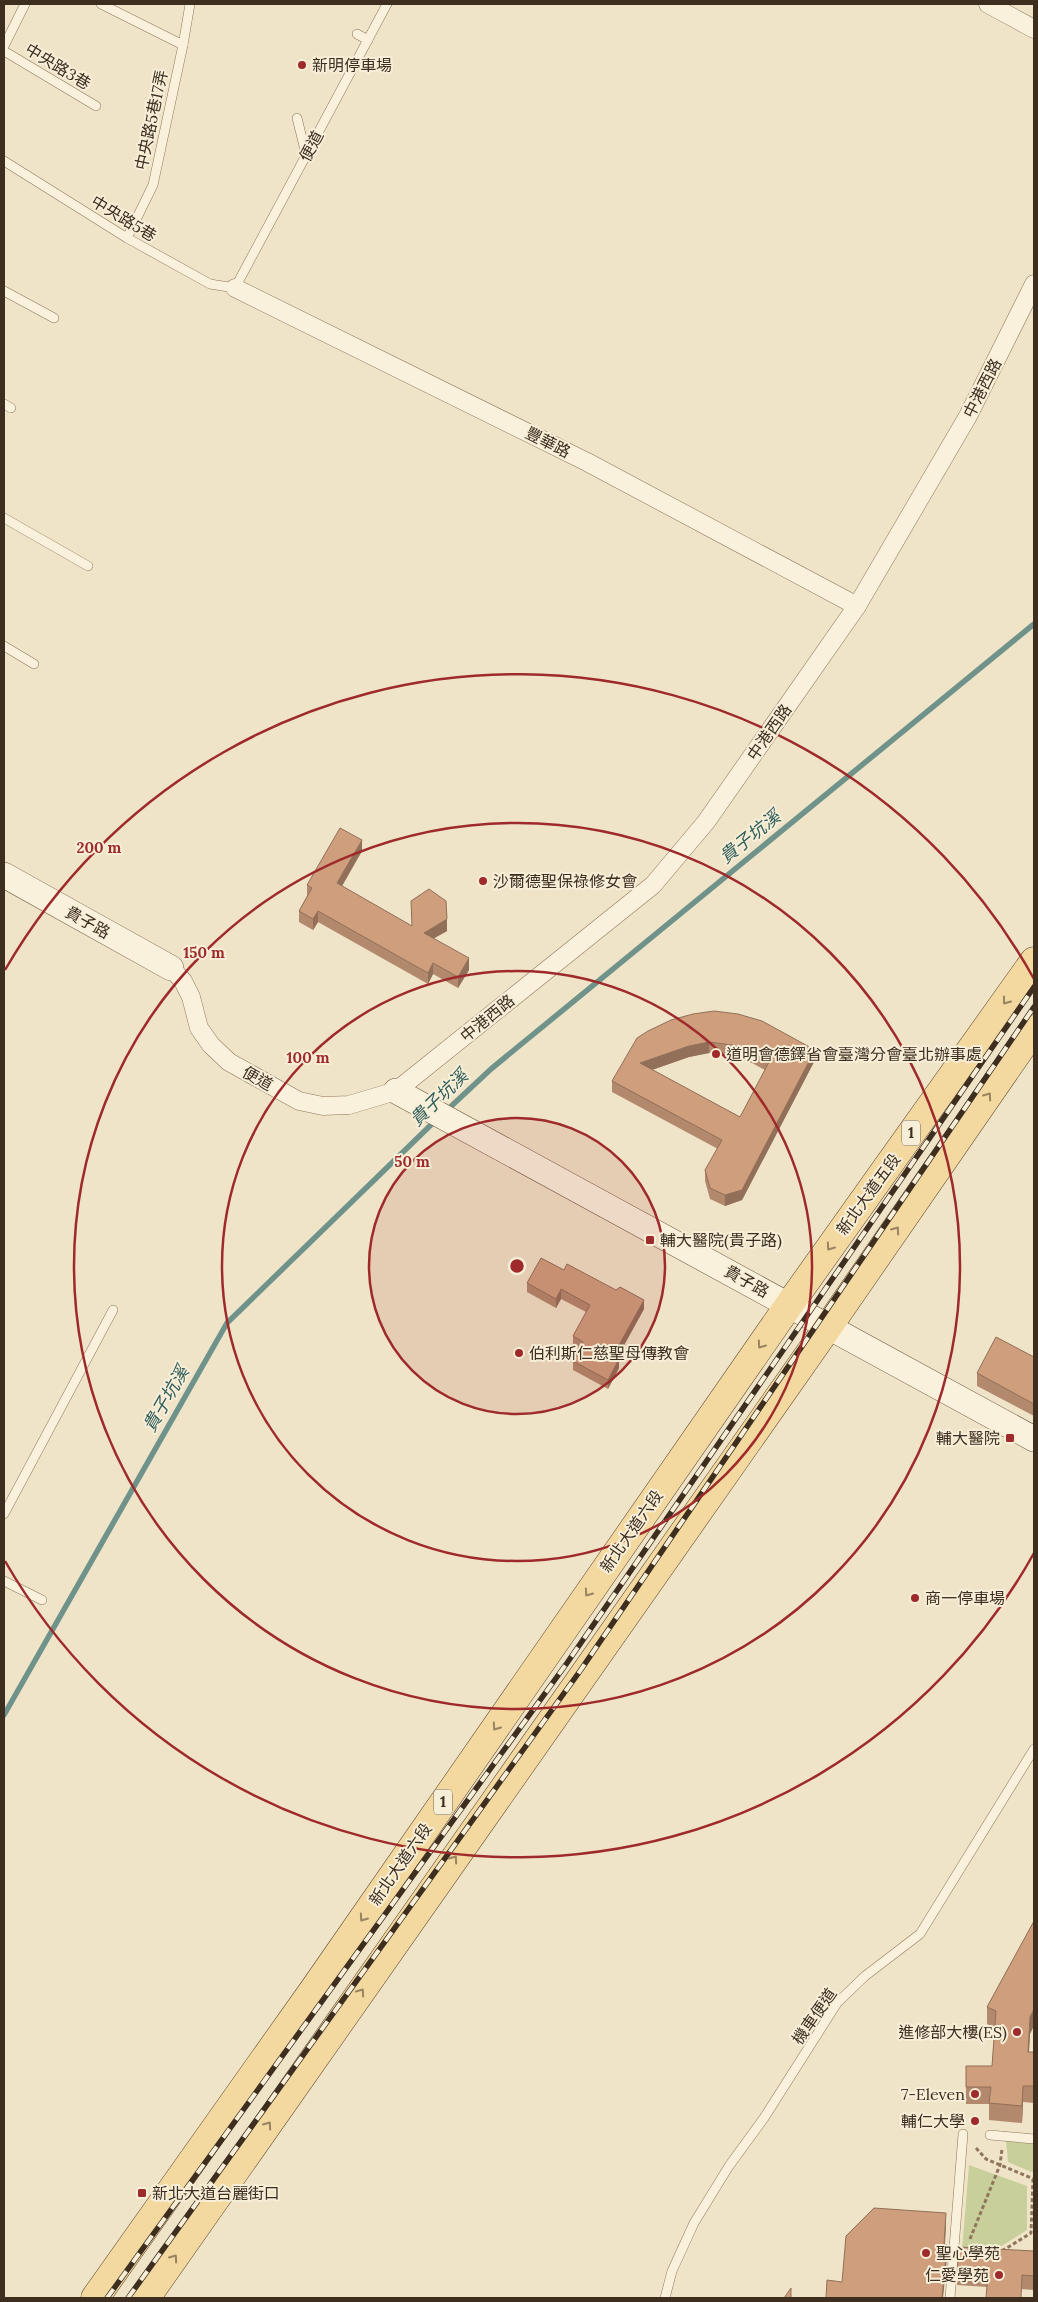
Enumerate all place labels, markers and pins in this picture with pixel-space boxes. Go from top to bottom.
place label: 新明停車場 [312,55,392,75]
marker: 新明停車場 [296,59,308,71]
place label: 沙爾德聖保祿修女會 [493,871,637,891]
marker: 沙爾德聖保祿修女會 [477,875,489,887]
place label: 道明會德鐸省會臺灣分會臺北辦事處 [726,1044,982,1064]
marker: 道明會德鐸省會臺灣分會臺北辦事處 [710,1048,722,1060]
place label: 輔大醫院(貴子路) [660,1230,782,1251]
marker: 輔大醫院(貴子路) [644,1234,656,1246]
centre of rings [508,1257,526,1275]
place label: 伯利斯仁慈聖母傳教會 [529,1343,689,1363]
marker: 伯利斯仁慈聖母傳教會 [513,1347,525,1359]
place label: 輔大醫院 [936,1428,1000,1448]
marker: 輔大醫院 [1004,1432,1016,1444]
place label: 商一停車場 [925,1588,1005,1608]
marker: 商一停車場 [909,1592,921,1604]
place label: 進修部大樓(ES) [898,2022,1007,2043]
marker: 進修部大樓(ES) [1011,2026,1023,2038]
place label: 7-Eleven [901,2084,965,2104]
marker: 7-Eleven [969,2088,981,2100]
place label: 輔仁大學 [901,2111,965,2131]
marker: 輔仁大學 [969,2115,981,2127]
place label: 新北大道台麗街口 [152,2183,280,2203]
marker: 新北大道台麗街口 [136,2187,148,2199]
place label: 聖心學苑 [936,2243,1000,2263]
marker: 聖心學苑 [920,2247,932,2259]
place label: 仁愛學苑 [925,2265,989,2285]
marker: 仁愛學苑 [993,2269,1005,2281]

